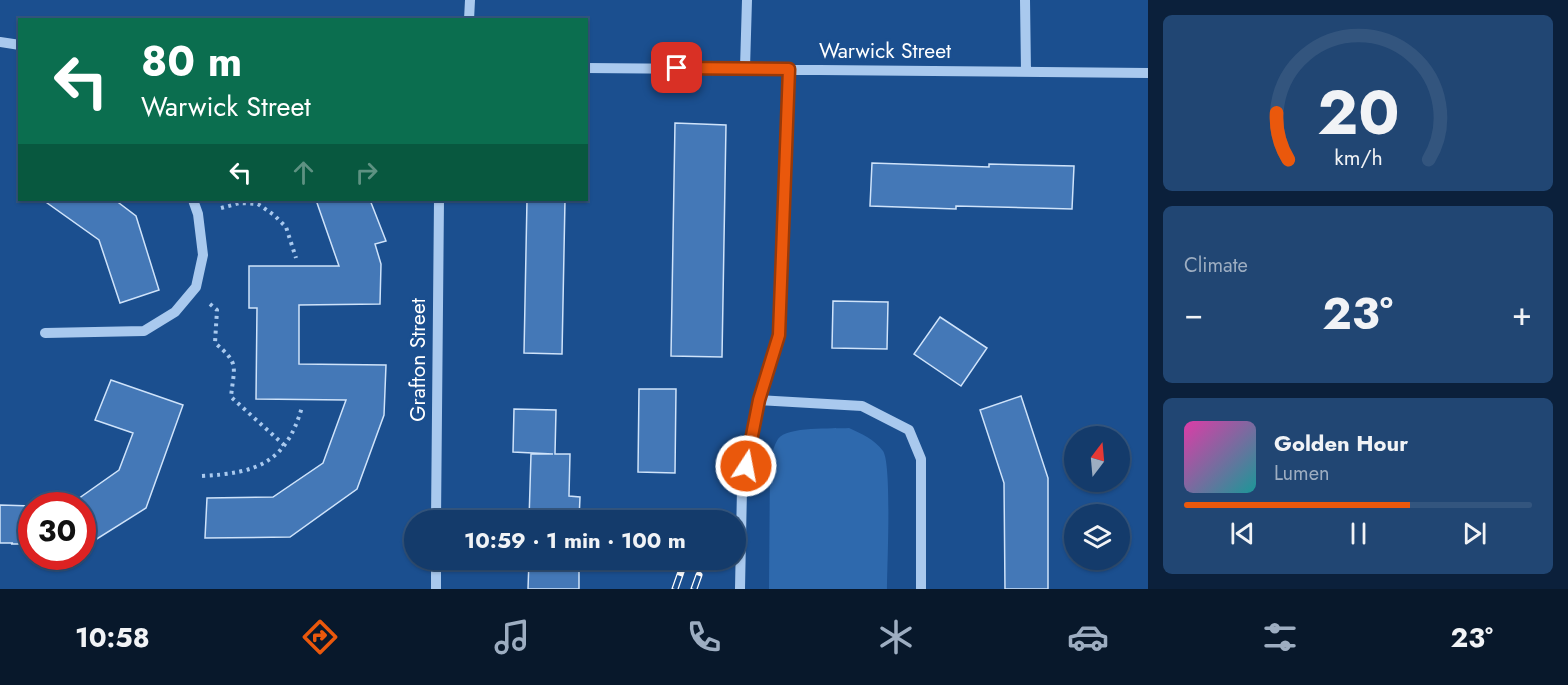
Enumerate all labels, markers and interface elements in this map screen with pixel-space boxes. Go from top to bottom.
text: 80 m [141,31,242,92]
street label: Warwick Street [819,36,951,66]
icon: left [42,42,120,120]
pin [651,42,702,93]
icon: arrive [660,51,693,84]
text: 20 [1317,67,1399,157]
text: Warwick Street [141,87,311,126]
text: km/h [1334,143,1382,174]
icon: left [224,156,257,189]
icon: ahead [287,156,320,189]
icon: right [350,156,383,189]
text: Climate [1184,251,1248,280]
text: 23° [1322,281,1393,346]
text: − [1184,290,1203,337]
text: + [1512,290,1532,337]
street label: Grafton Street [403,298,433,422]
north arrow [1064,426,1130,492]
map controls [1064,426,1130,570]
text: Golden Hour [1274,427,1408,459]
position arrow [714,434,778,498]
text: Lumen [1274,459,1330,488]
speed limit sign: 30 [18,492,96,570]
button: layers [1064,504,1130,570]
icon: previous [1226,517,1259,550]
icon: pause [1342,517,1375,550]
icon: next [1458,517,1491,550]
text: 10:59 · 1 min · 100 m [464,524,686,556]
icon: directions [299,616,341,658]
icon: music [491,616,533,658]
icon: phone [683,616,725,658]
icon: climate [875,616,917,658]
icon: car [1067,616,1109,658]
icon: filters [1259,616,1301,658]
text: 10:58 [75,618,150,657]
text: 23° [1450,618,1493,657]

